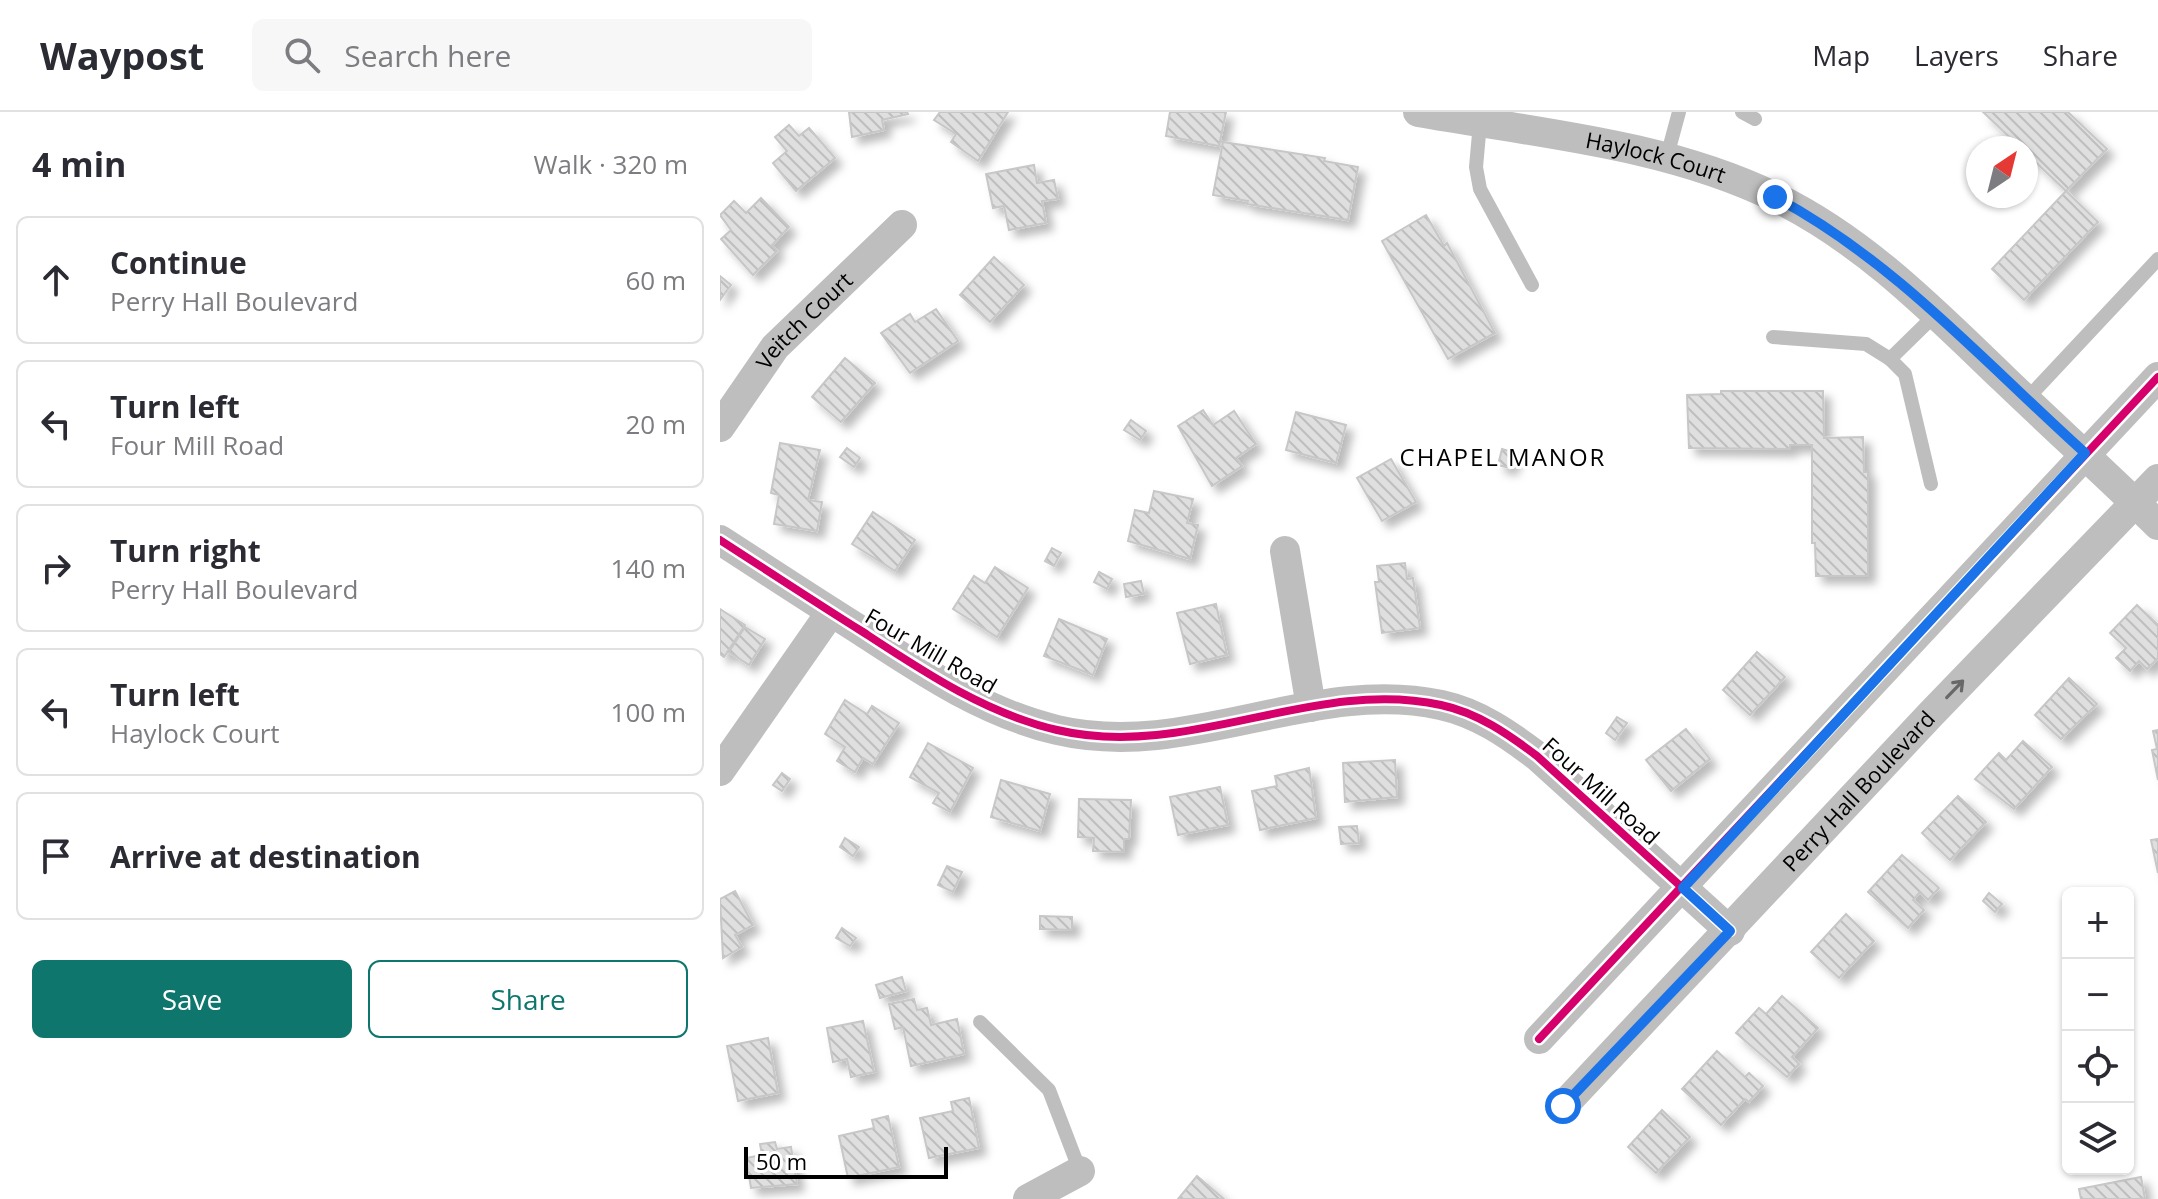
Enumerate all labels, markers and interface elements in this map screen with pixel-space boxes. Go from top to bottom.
search box [252,19,812,91]
text: Waypost [40,29,204,81]
icon: search [280,33,324,77]
text: Search here [344,35,511,76]
text: Map [1812,36,1870,74]
text: Layers [1914,36,1999,74]
text: Share [2043,36,2118,74]
street label: Haylock Court [1583,124,1730,189]
north arrow [1966,136,2038,208]
text: 4 min [32,141,126,187]
text: Walk · 320 m [534,146,688,182]
route end [1757,179,1793,215]
text: Continue [110,242,247,283]
icon: ahead [34,258,78,302]
text: 60 m [625,262,686,298]
street label: Veitch Court [748,265,858,375]
text: Perry Hall Boulevard [110,283,358,319]
text: Turn left [110,386,240,427]
icon: left [34,402,78,446]
text: 20 m [625,406,686,442]
text: Four Mill Road [110,427,284,463]
district label: CHAPEL MANOR [1400,440,1606,473]
text: Turn right [110,530,261,571]
icon: right [34,546,78,590]
text: 140 m [611,550,686,586]
text: Perry Hall Boulevard [110,571,358,607]
street label: Four Mill Road [860,600,1003,700]
text: Turn left [110,674,240,715]
one-way arrow [1945,680,1964,700]
icon: left [34,690,78,734]
text: 100 m [611,694,686,730]
street label: Perry Hall Boulevard [1775,703,1941,877]
text: Haylock Court [110,715,280,751]
street label: Four Mill Road [1537,730,1666,851]
icon: arrive [34,834,78,878]
text: Arrive at destination [110,836,421,877]
map controls [2062,887,2134,1175]
button: + [2062,887,2134,959]
button: − [2062,959,2134,1031]
button: Save [32,960,352,1038]
button: Share [368,960,688,1038]
button: locate [2062,1031,2134,1103]
route start [1545,1088,1581,1124]
button: layers [2062,1103,2134,1175]
scale bar [744,1143,948,1179]
text: 50 m [756,1146,807,1176]

